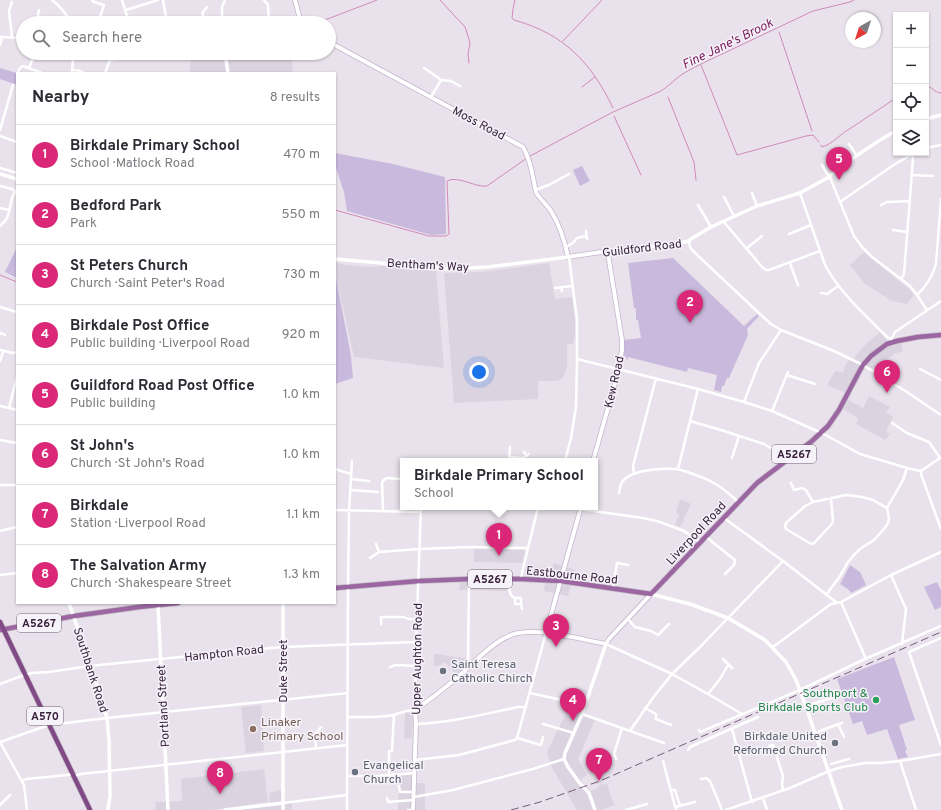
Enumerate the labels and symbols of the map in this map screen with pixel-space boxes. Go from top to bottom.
north arrow [845,12,881,48]
water label: Fine Jane's Brook [680,16,776,74]
street label: Moss Road [449,103,508,145]
pin: 5 [826,147,852,180]
street label: Guildford Road [601,236,683,262]
street label: Bentham's Way [387,256,469,276]
pin: 2 [677,290,703,323]
street label: Kew Road [601,355,629,410]
pin: 6 [874,360,900,393]
your location [469,362,489,382]
road number: A5267 [772,445,816,463]
street label: Liverpool Road [663,498,730,569]
pin: 1 [486,523,512,556]
street label: Eastbourne Road [525,563,619,589]
road number: A5267 [468,570,512,588]
street label: Upper Aughton Road [409,603,427,715]
road number: A5267 [17,614,61,632]
pin: 3 [543,614,569,647]
street label: Southbank Road [69,626,111,715]
street label: Duke Street [276,639,292,703]
street label: Hampton Road [184,642,265,666]
place label: Saint Teresa Catholic Chirch [451,657,533,687]
street label: Portland Street [154,664,174,748]
marker: Saint Teresa Catholic Chirch [438,666,448,676]
place label: Southport & Birkdale Sports Club [758,686,868,716]
pin: 4 [560,688,586,721]
marker: Southport & Birkdale Sports Club [871,695,881,705]
road number: A570 [27,707,63,725]
place label: Linaker Primary School [261,715,344,745]
marker: Linaker Primary School [248,724,258,734]
place label: Birkdale United Reformed Church [733,729,827,759]
marker: Birkdale United Reformed Church [830,738,840,748]
pin: 7 [586,748,612,781]
place label: Evangelical Church [363,758,424,788]
pin: 8 [207,761,233,794]
marker: Evangelical Church [350,767,360,777]

